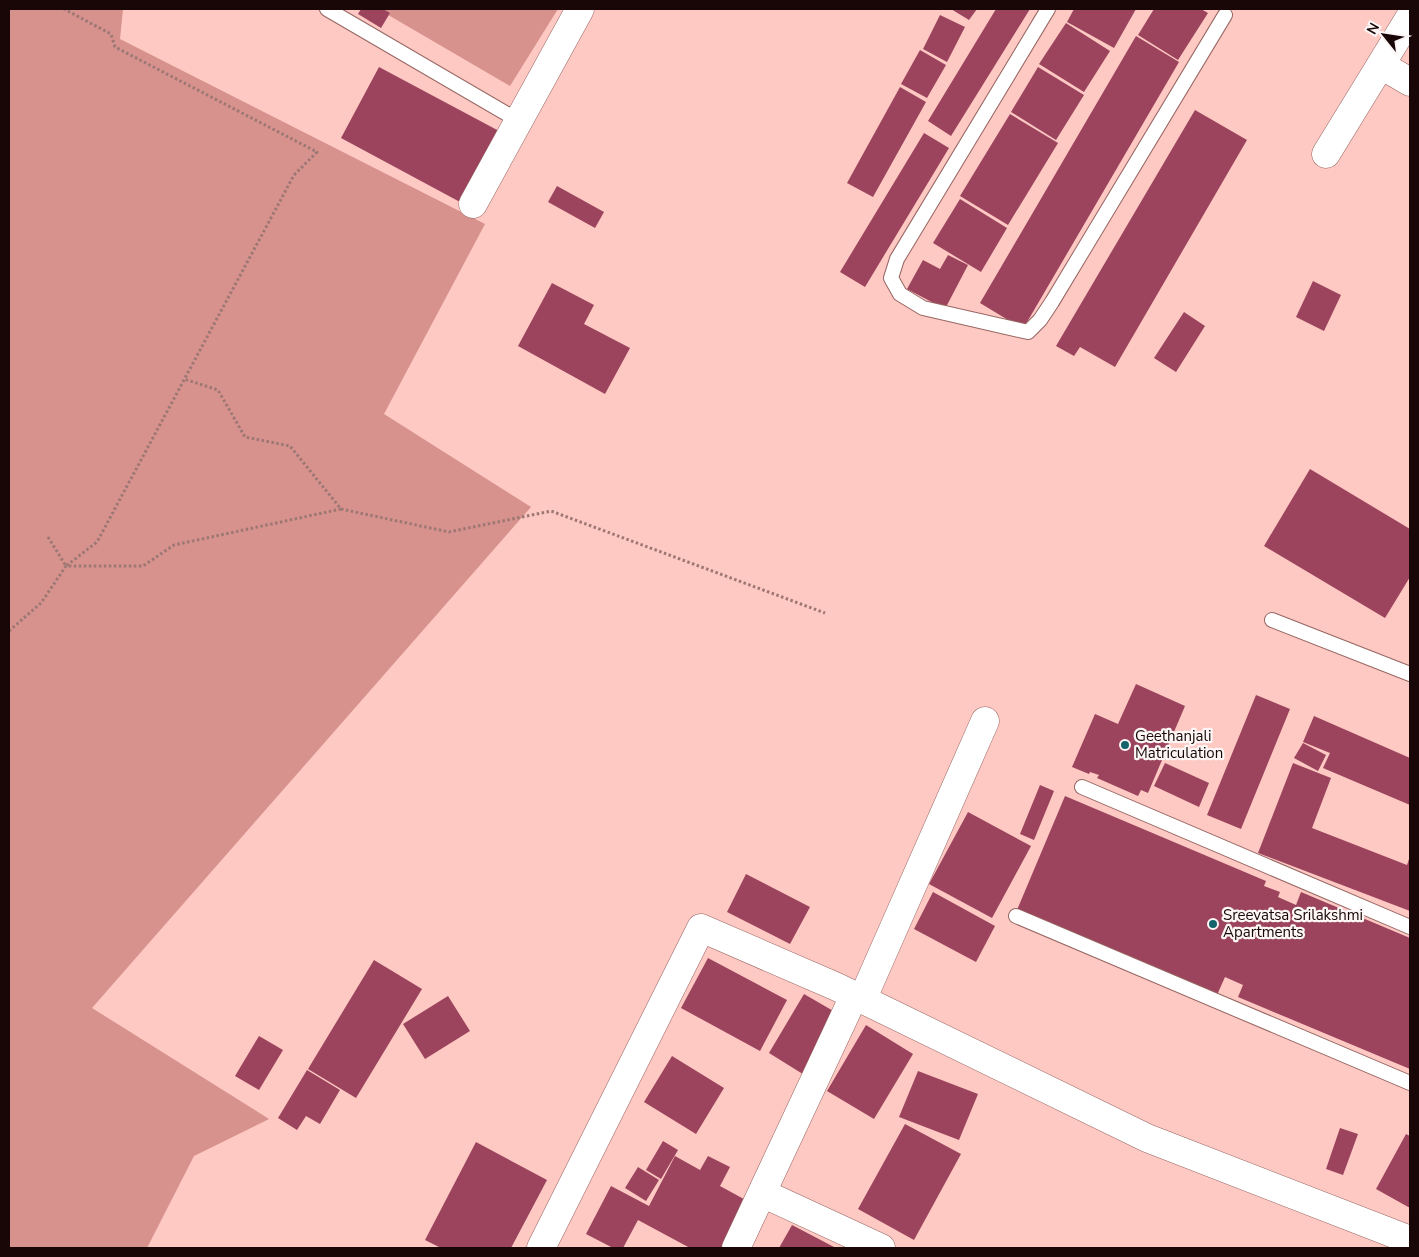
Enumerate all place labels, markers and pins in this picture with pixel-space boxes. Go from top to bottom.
place label: Geethanjali Matriculation [1135,726,1223,763]
marker: Geethanjali Matriculation [1119,739,1131,751]
place label: Sreevatsa Srilakshmi Apartments [1223,905,1363,942]
marker: Sreevatsa Srilakshmi Apartments [1207,918,1219,930]

